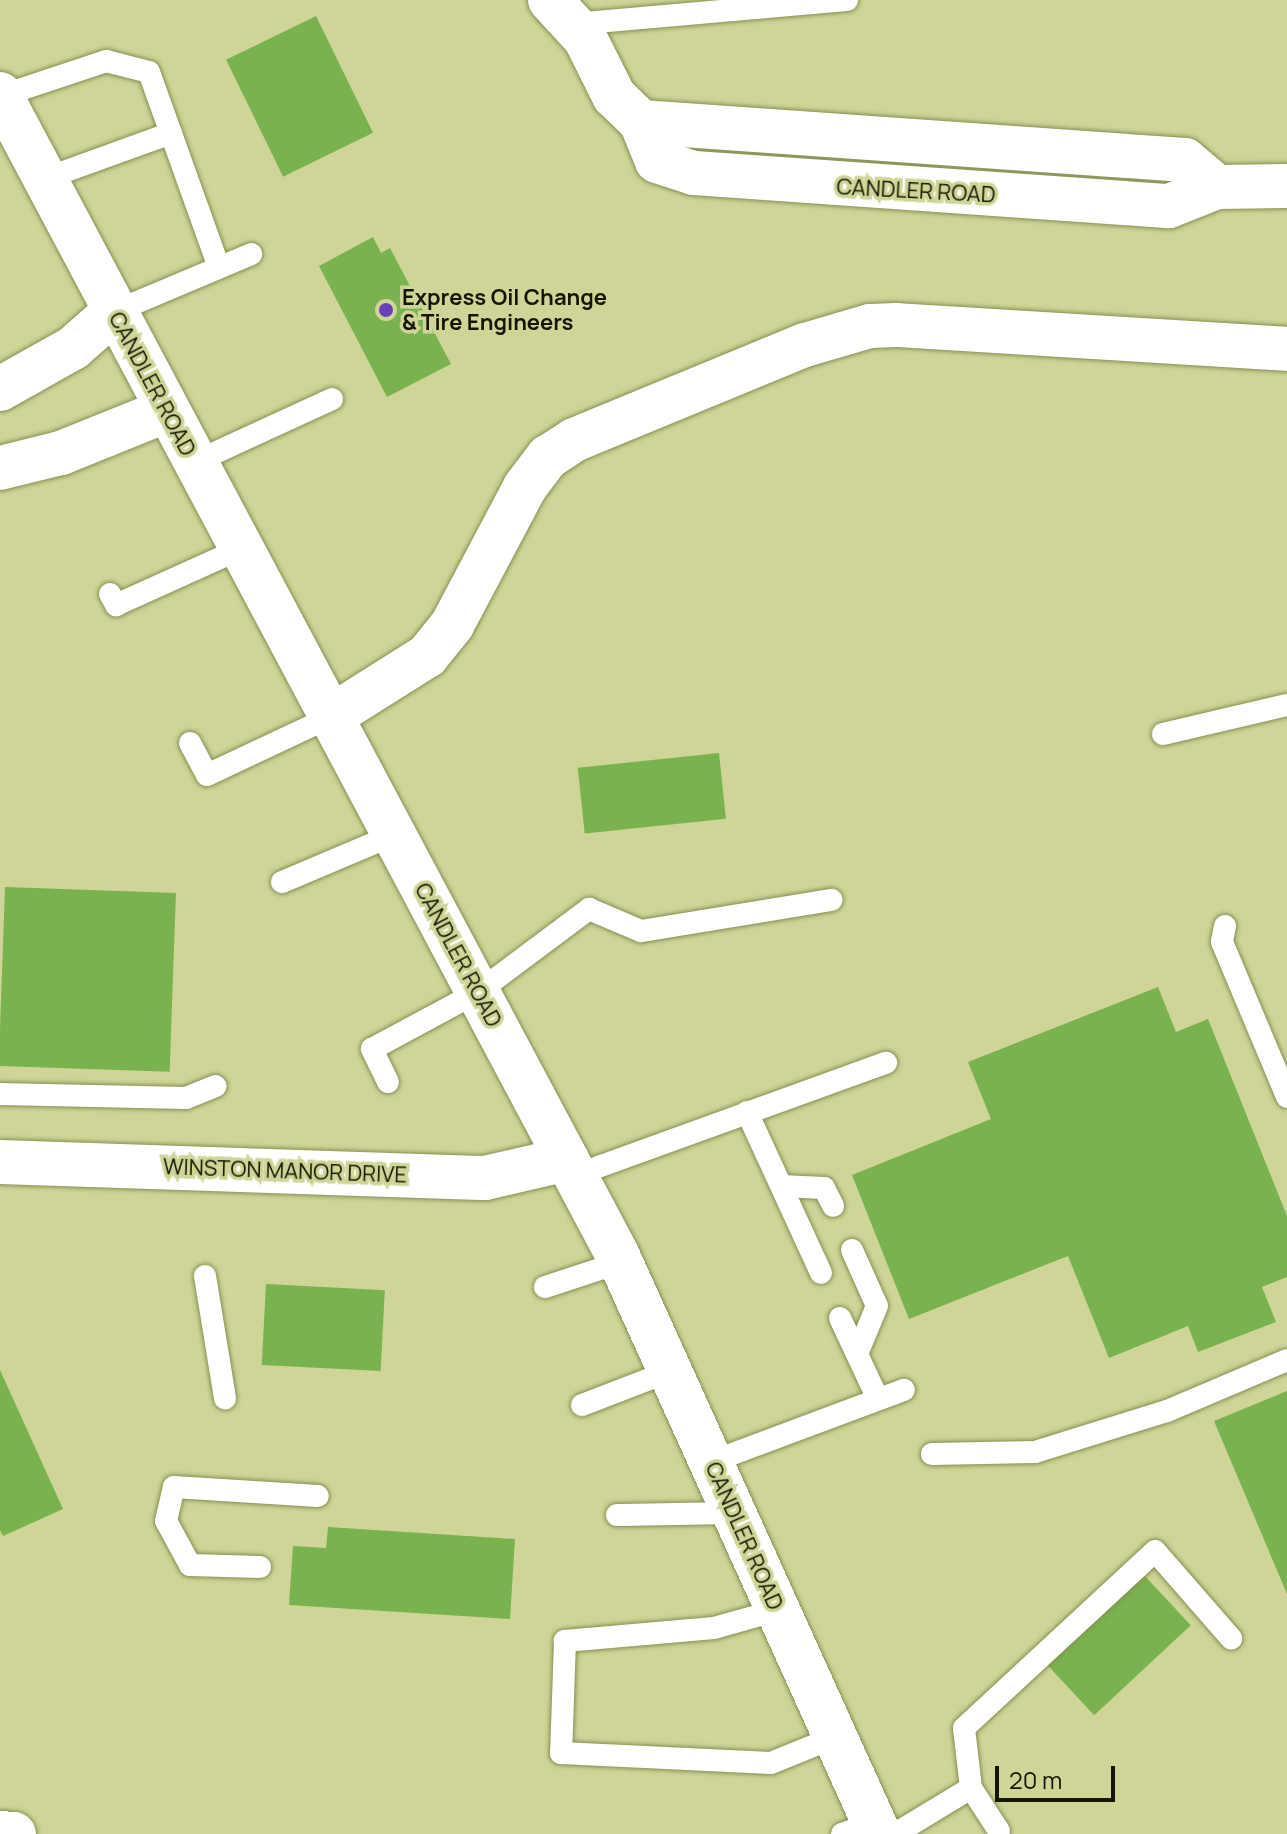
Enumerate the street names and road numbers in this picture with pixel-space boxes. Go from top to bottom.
street label: CANDLER ROAD [836,174,996,208]
street label: CANDLER ROAD [103,308,201,460]
street label: CANDLER ROAD [409,879,507,1031]
street label: WINSTON MANOR DRIVE [163,1154,407,1188]
street label: CANDLER ROAD [700,1458,788,1614]

